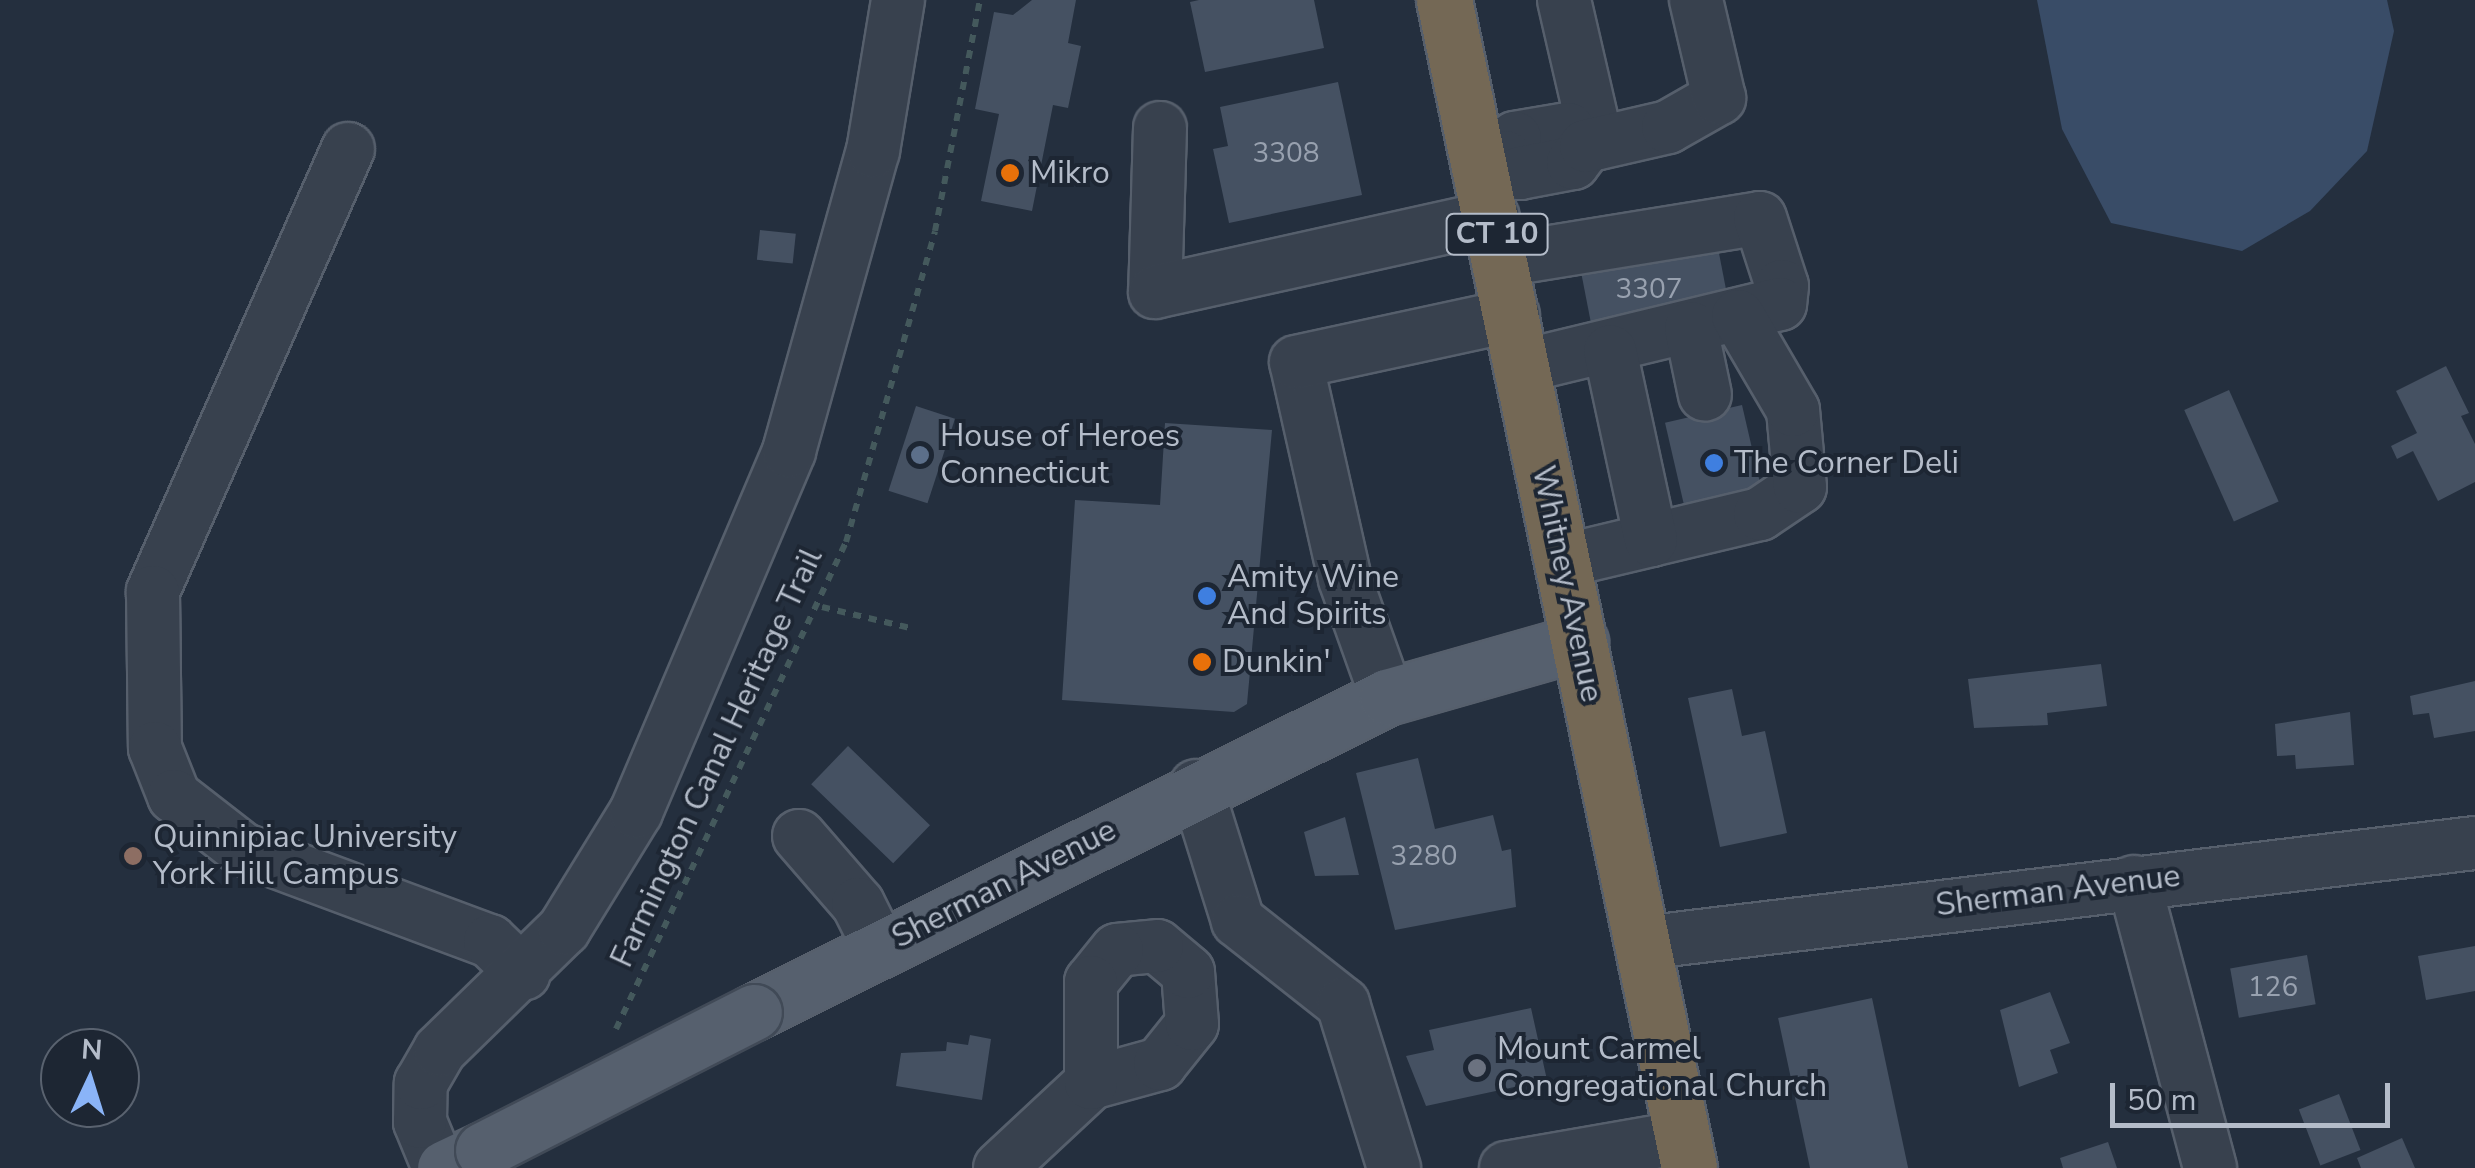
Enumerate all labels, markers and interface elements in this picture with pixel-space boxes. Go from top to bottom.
house number: 3308 [1252,136,1320,170]
place label: Mikro [1030,154,1110,192]
marker: Mikro [999,162,1021,184]
road number: CT 10 [1444,209,1550,259]
house number: 3307 [1615,272,1683,306]
place label: House of Heroes Connecticut [940,418,1180,493]
marker: House of Heroes Connecticut [909,444,931,466]
place label: The Corner Deli [1734,444,1959,482]
marker: The Corner Deli [1703,452,1725,474]
street label: Whitney Avenue [1523,462,1611,706]
street label: Farmington Canal Heritage Trail [603,543,831,973]
place label: Amity Wine And Spirits [1227,559,1399,634]
marker: Amity Wine And Spirits [1196,585,1218,607]
place label: Dunkin' [1222,643,1331,681]
marker: Dunkin' [1191,651,1213,673]
street label: Sherman Avenue [886,811,1122,957]
place label: Quinnipiac University York Hill Campus [153,819,457,894]
house number: 3280 [1390,839,1458,873]
marker: Quinnipiac University York Hill Campus [122,845,144,867]
street label: Sherman Avenue [1934,857,2182,925]
house number: 126 [2248,970,2298,1004]
north arrow [40,1028,140,1128]
text: N [80,1030,104,1070]
place label: Mount Carmel Congregational Church [1497,1031,1827,1106]
marker: Mount Carmel Congregational Church [1466,1057,1488,1079]
scale bar [2115,1063,2395,1125]
text: 50 m [2127,1080,2196,1121]

